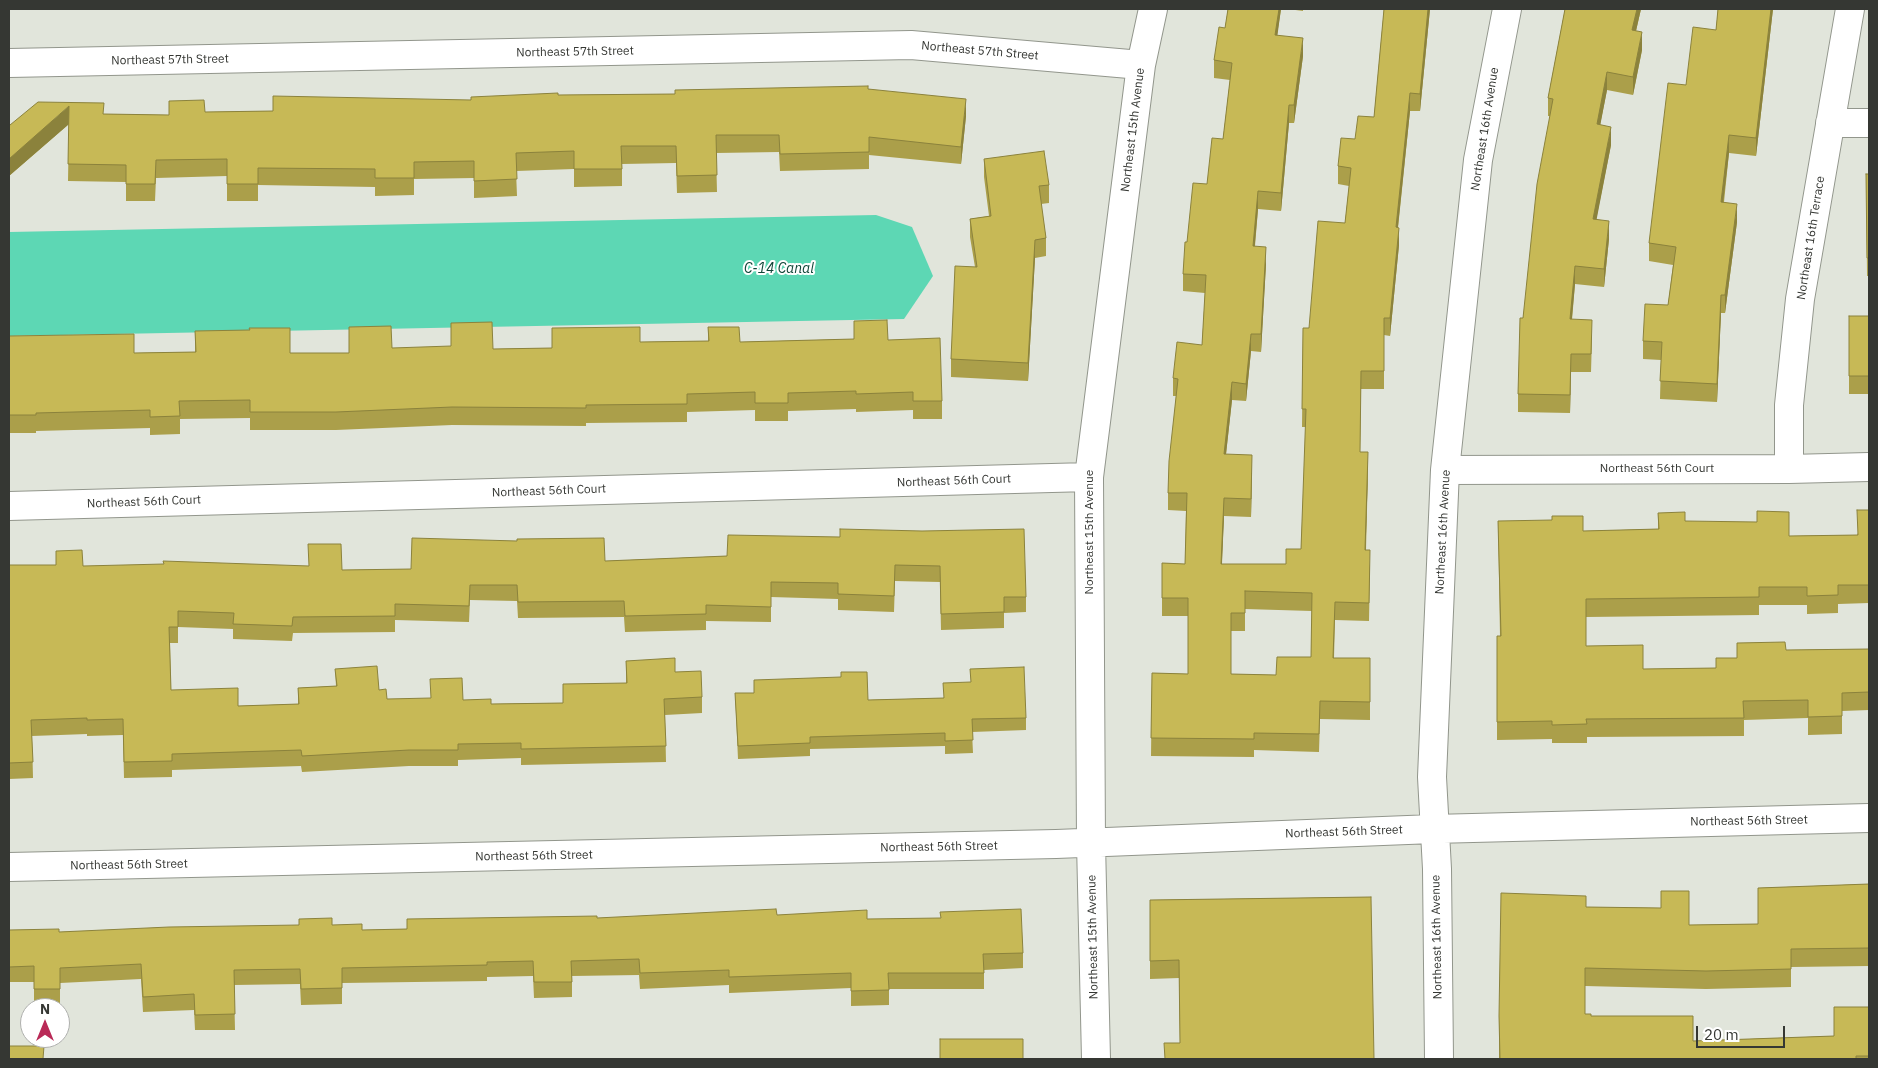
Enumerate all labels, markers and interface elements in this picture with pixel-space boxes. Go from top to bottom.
street label: Northeast 57th Street [921,39,1039,63]
street label: Northeast 57th Street [516,44,634,60]
street label: Northeast 57th Street [111,52,229,68]
street label: Northeast 16th Avenue [1468,66,1502,192]
street label: Northeast 15th Avenue [1118,67,1148,193]
street label: Northeast 16th Terrace [1794,175,1828,301]
water label: C-14 Canal [744,261,814,277]
street label: Northeast 56th Court [1600,462,1714,476]
street label: Northeast 16th Avenue [1433,469,1453,595]
street label: Northeast 15th Avenue [1083,470,1097,594]
street label: Northeast 56th Court [897,472,1011,490]
street label: Northeast 56th Court [492,482,606,500]
street label: Northeast 56th Court [87,493,201,511]
street label: Northeast 56th Street [1690,813,1808,829]
street label: Northeast 56th Street [1285,823,1403,841]
street label: Northeast 56th Street [880,839,998,855]
street label: Northeast 56th Street [475,848,593,864]
street label: Northeast 56th Street [70,857,188,873]
street label: Northeast 15th Avenue [1085,874,1101,1000]
street label: Northeast 16th Avenue [1429,874,1445,1000]
north arrow [20,998,70,1048]
text: N [40,1000,50,1018]
scale bar [1698,1016,1787,1048]
text: 20 m [1704,1025,1739,1044]

